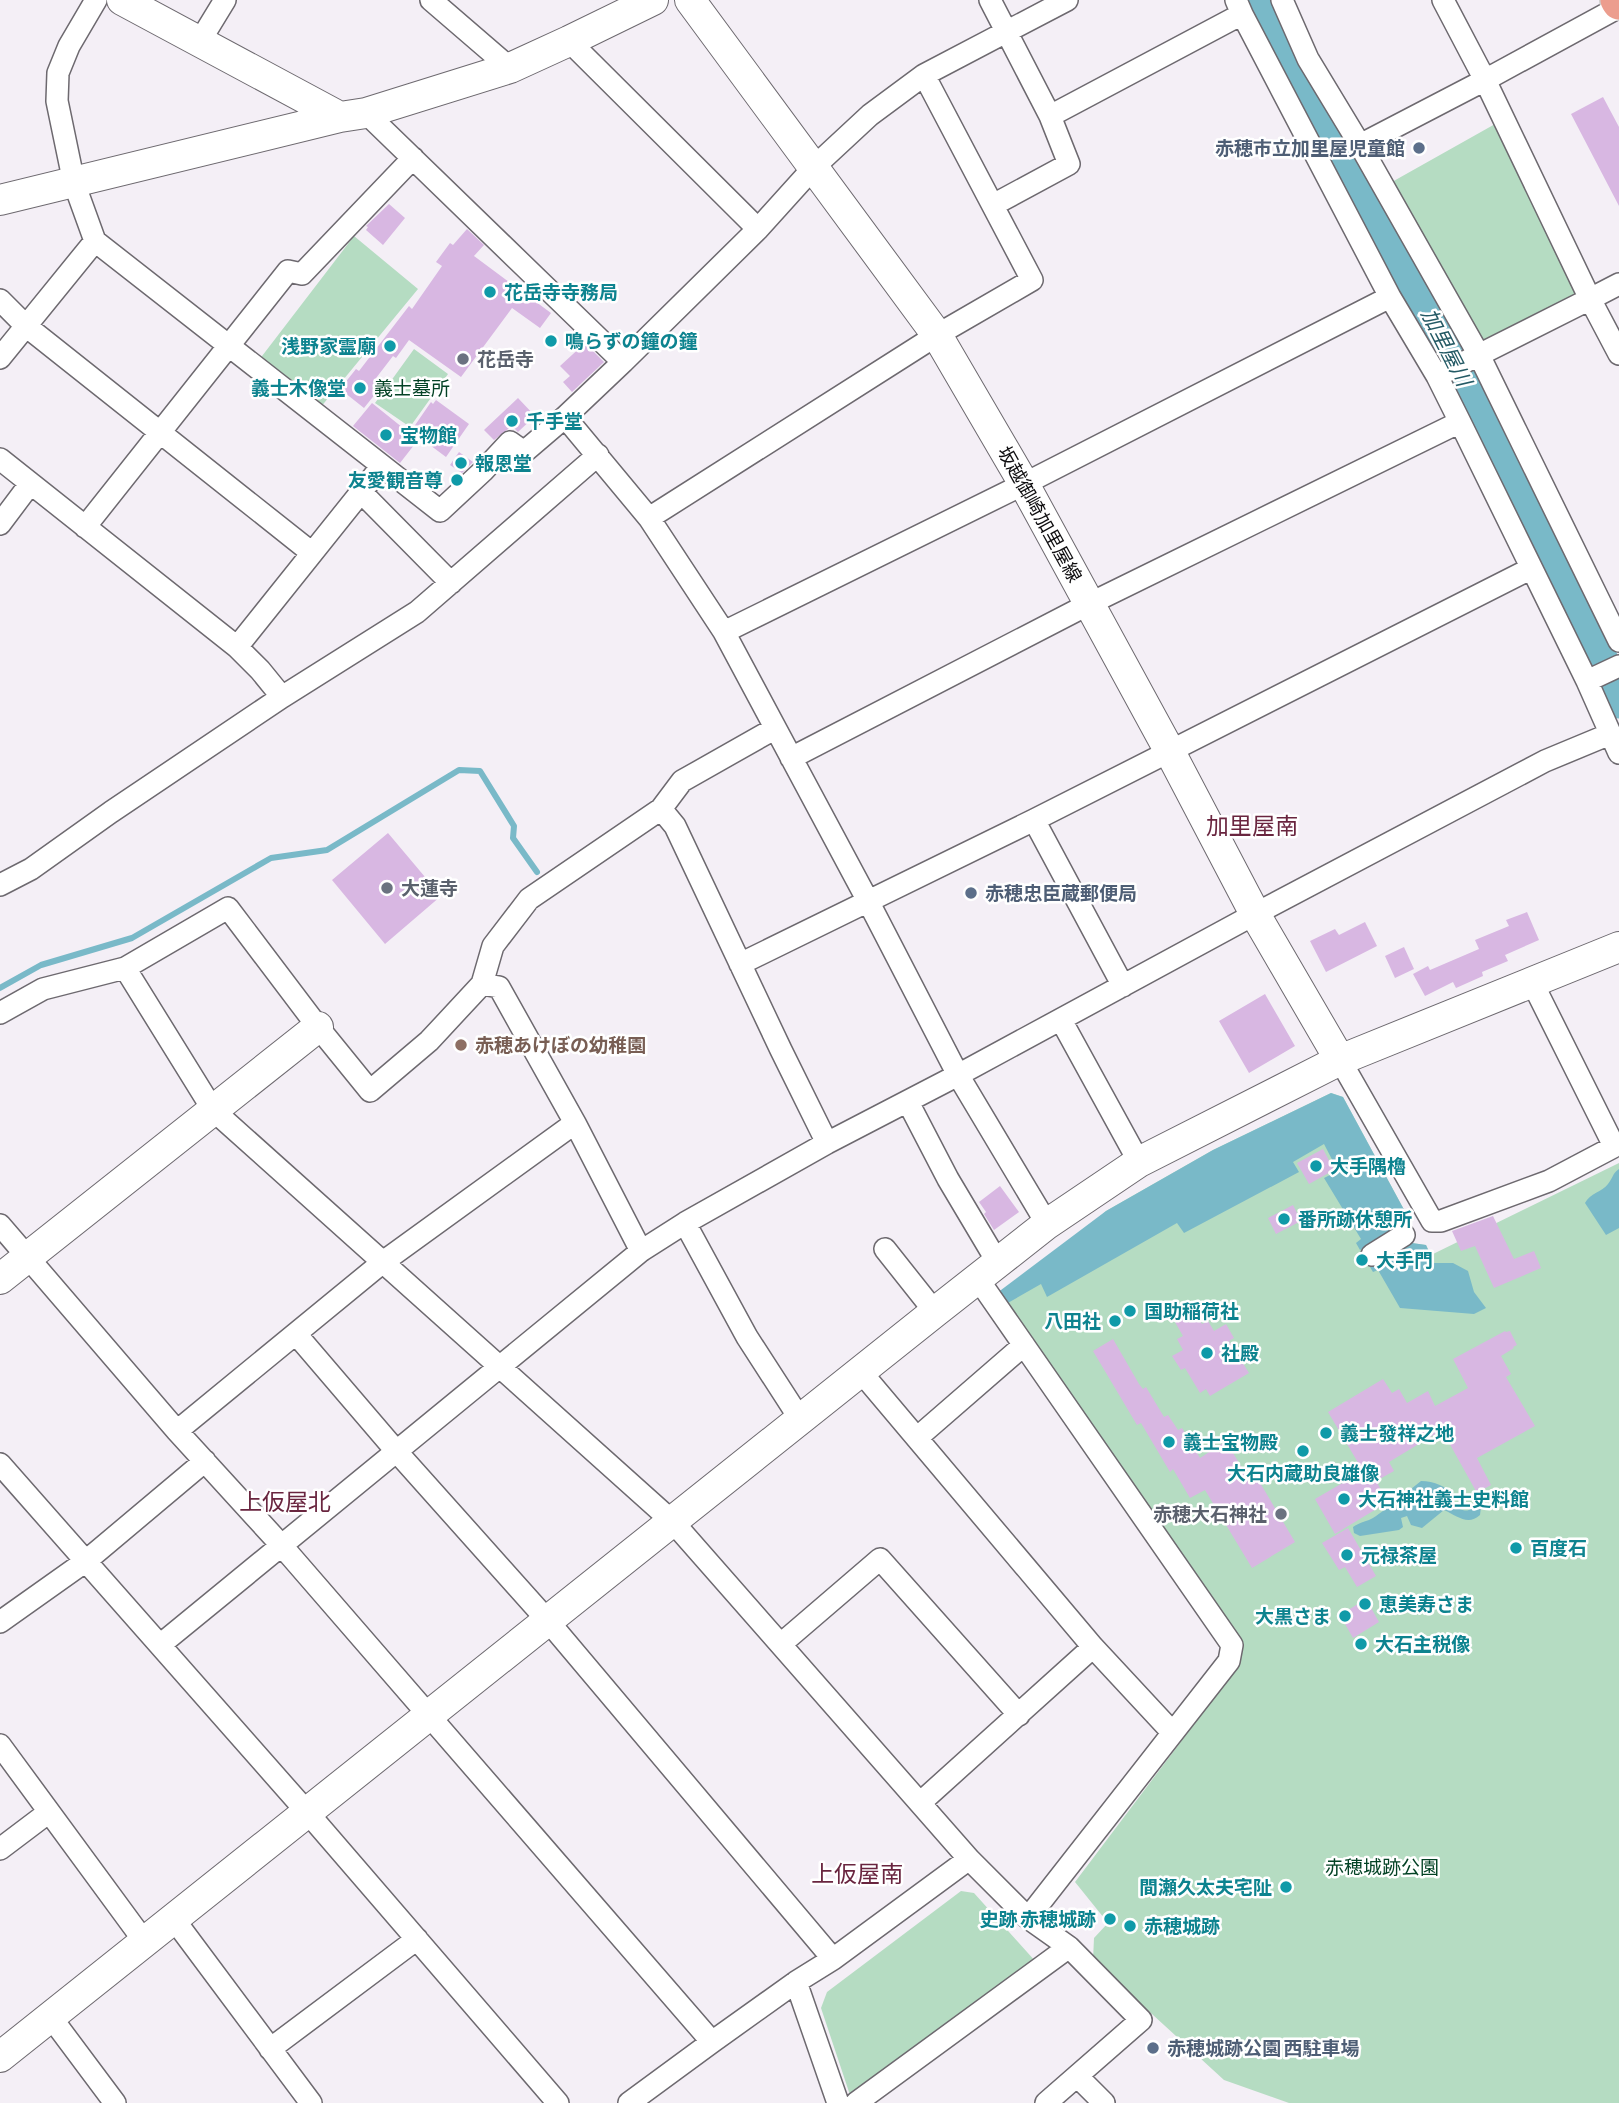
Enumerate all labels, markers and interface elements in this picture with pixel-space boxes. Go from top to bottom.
place label: 赤穂市立加里屋児童館 [1215,137,1405,159]
marker: 赤穂市立加里屋児童館 [1411,140,1427,156]
place label: 花岳寺寺務局 [504,281,618,303]
marker: 花岳寺寺務局 [482,284,498,300]
water label: 加里屋川 [1417,304,1478,392]
place label: 鳴らずの鐘の鐘 [565,330,698,352]
marker: 鳴らずの鐘の鐘 [543,333,559,349]
place label: 浅野家霊廟 [281,335,376,357]
marker: 浅野家霊廟 [382,338,398,354]
place label: 花岳寺 [477,348,534,370]
marker: 花岳寺 [455,351,471,367]
place label: 義士木像堂 [251,377,346,399]
park label: 義士墓所 [374,377,450,399]
marker: 義士木像堂 [352,380,368,396]
place label: 千手堂 [526,410,583,432]
marker: 千手堂 [504,413,520,429]
place label: 宝物館 [400,424,457,446]
marker: 宝物館 [378,427,394,443]
street label: 坂越御崎加里屋線 [994,442,1086,586]
place label: 報恩堂 [475,452,532,474]
marker: 報恩堂 [453,455,469,471]
place label: 友愛観音尊 [348,469,443,491]
marker: 友愛観音尊 [449,472,465,488]
district label: 加里屋南 [1206,813,1298,839]
place label: 大蓮寺 [401,877,458,899]
marker: 大蓮寺 [379,880,395,896]
place label: 赤穂忠臣蔵郵便局 [985,882,1137,904]
marker: 赤穂忠臣蔵郵便局 [963,885,979,901]
place label: 赤穂あけぼの幼稚園 [475,1034,646,1056]
marker: 赤穂あけぼの幼稚園 [453,1037,469,1053]
place label: 大手隅櫓 [1330,1155,1406,1177]
marker: 大手隅櫓 [1308,1158,1324,1174]
place label: 番所跡休憩所 [1298,1208,1412,1230]
marker: 番所跡休憩所 [1276,1211,1292,1227]
place label: 大手門 [1376,1249,1433,1271]
marker: 大手門 [1354,1252,1370,1268]
place label: 国助稲荷社 [1144,1300,1239,1322]
marker: 国助稲荷社 [1122,1303,1138,1319]
place label: 八田社 [1044,1310,1101,1332]
marker: 八田社 [1107,1313,1123,1329]
place label: 社殿 [1221,1342,1259,1364]
marker: 社殿 [1199,1345,1215,1361]
place label: 義士發祥之地 [1340,1422,1454,1444]
marker: 義士發祥之地 [1318,1425,1334,1441]
place label: 義士宝物殿 [1183,1431,1278,1453]
marker: 義士宝物殿 [1161,1434,1177,1450]
marker: 大石内蔵助良雄像 [1295,1443,1311,1459]
place label: 大石内蔵助良雄像 [1227,1462,1379,1484]
place label: 大石神社義士史料館 [1358,1488,1529,1510]
district label: 上仮屋北 [239,1489,331,1515]
marker: 大石神社義士史料館 [1336,1491,1352,1507]
place label: 赤穂大石神社 [1153,1503,1267,1525]
marker: 赤穂大石神社 [1273,1506,1289,1522]
place label: 百度石 [1530,1537,1587,1559]
marker: 百度石 [1508,1540,1524,1556]
place label: 元禄茶屋 [1361,1544,1437,1566]
marker: 元禄茶屋 [1339,1547,1355,1563]
place label: 恵美寿さま [1379,1593,1474,1615]
marker: 恵美寿さま [1357,1596,1373,1612]
place label: 大黒さま [1255,1605,1331,1627]
marker: 大黒さま [1337,1608,1353,1624]
place label: 大石主税像 [1375,1633,1470,1655]
marker: 大石主税像 [1353,1636,1369,1652]
park label: 赤穂城跡公園 [1325,1856,1439,1878]
district label: 上仮屋南 [811,1861,903,1887]
place label: 間瀬久太夫宅阯 [1139,1876,1272,1898]
marker: 間瀬久太夫宅阯 [1278,1879,1294,1895]
place label: 史跡 赤穂城跡 [979,1908,1096,1930]
marker: 史跡 赤穂城跡 [1102,1911,1118,1927]
place label: 赤穂城跡 [1144,1915,1220,1937]
marker: 赤穂城跡 [1122,1918,1138,1934]
place label: 赤穂城跡公園 西駐車場 [1167,2037,1360,2059]
marker: 赤穂城跡公園 西駐車場 [1145,2040,1161,2056]

